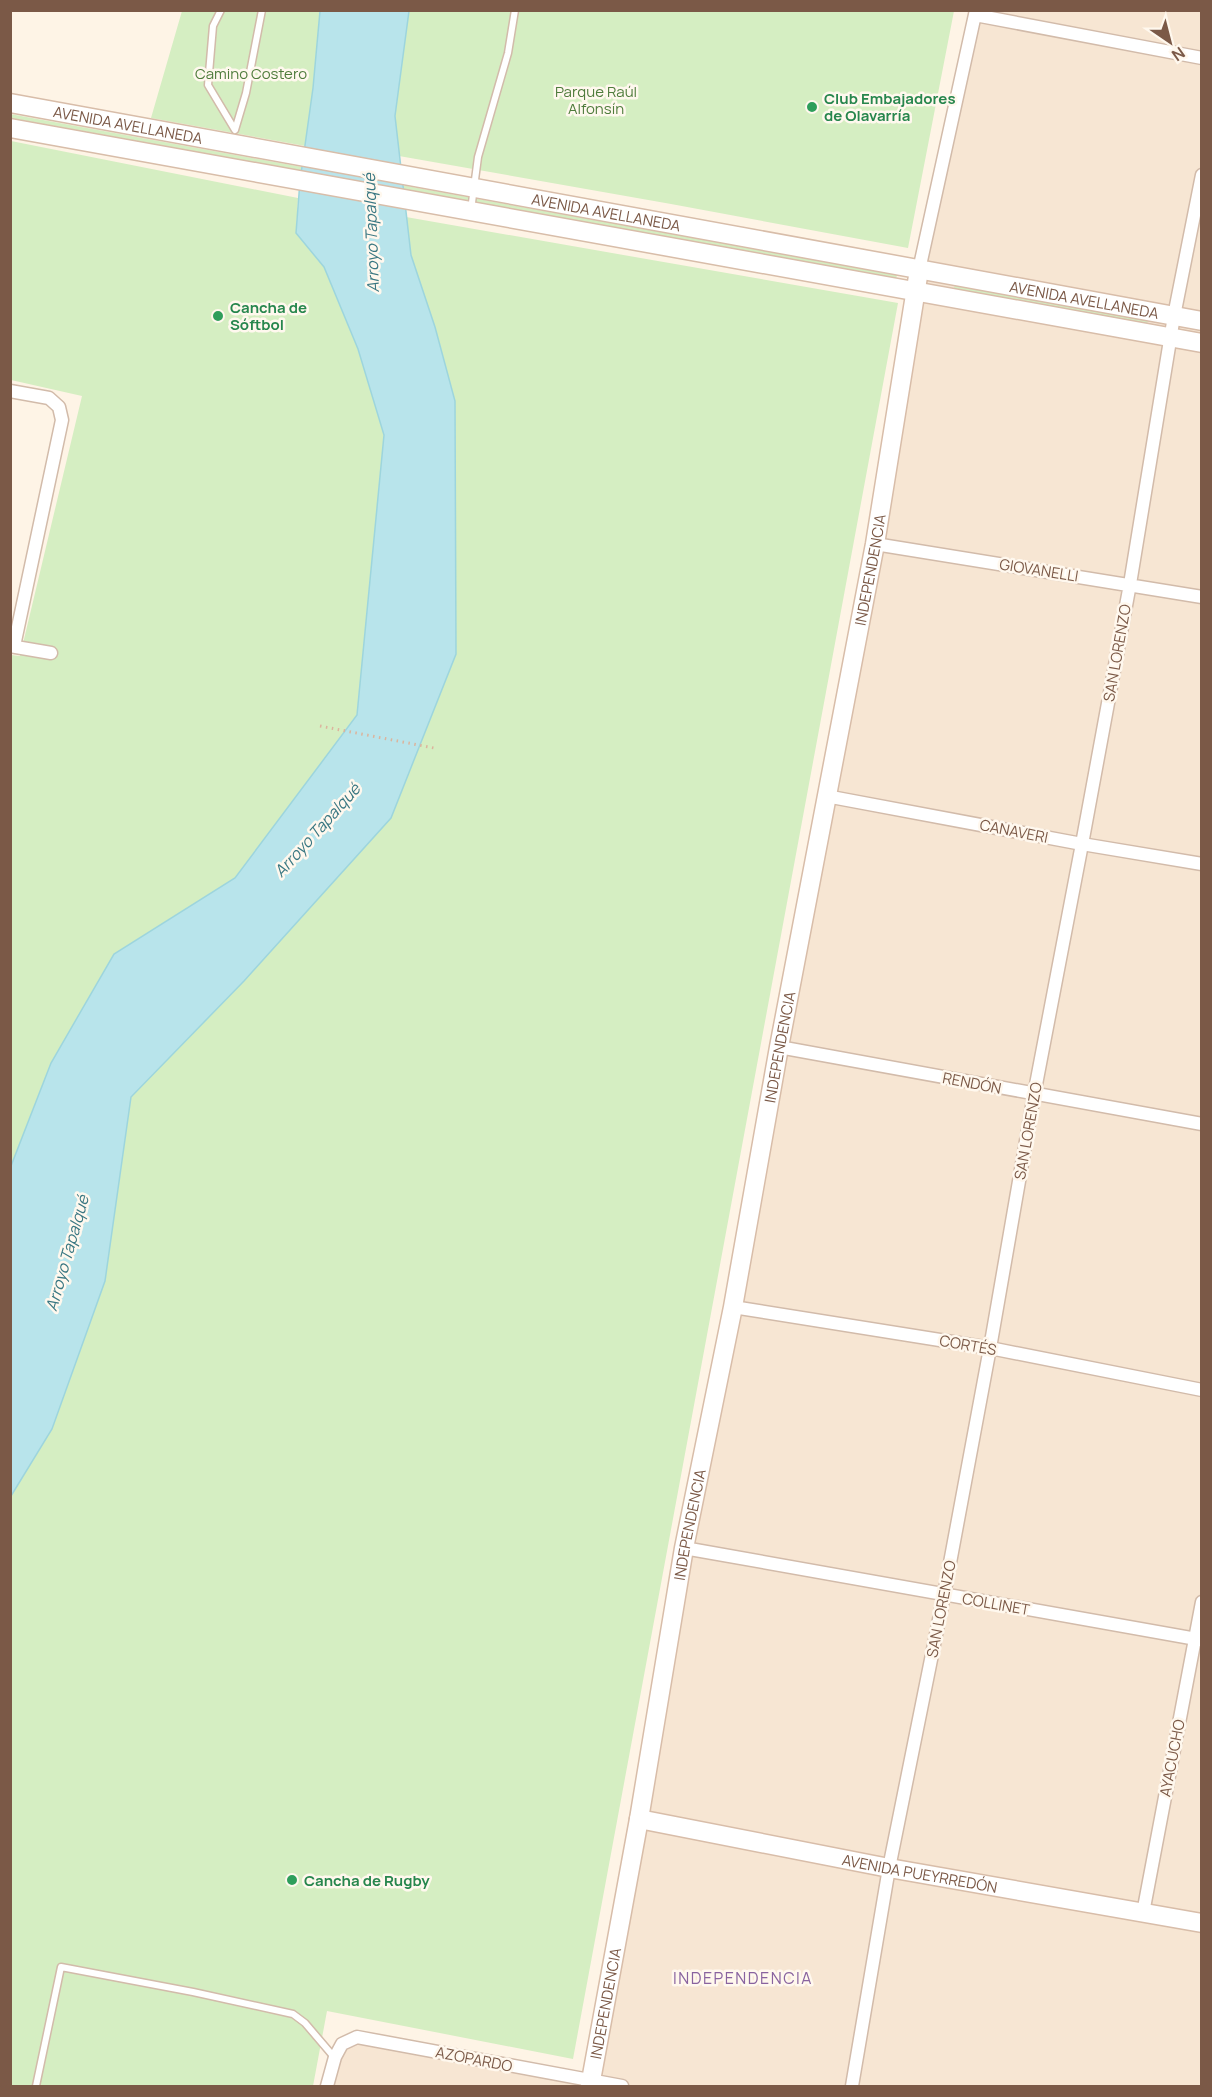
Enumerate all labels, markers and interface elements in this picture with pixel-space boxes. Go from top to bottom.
north arrow [1140,12,1200,72]
text: N [1168,42,1190,67]
park label: Camino Costero [195,63,307,84]
park label: Parque Raúl Alfonsín [555,81,637,119]
place label: Club Embajadores de Olavarría [824,88,956,126]
marker: Club Embajadores de Olavarría [805,100,819,114]
street label: AVENIDA AVELLANEDA [52,101,205,149]
water label: Arroyo Tapalqué [358,171,384,293]
street label: AVENIDA AVELLANEDA [530,188,683,236]
street label: AVENIDA AVELLANEDA [1008,276,1161,323]
place label: Cancha de Sóftbol [230,297,307,335]
marker: Cancha de Sóftbol [211,309,225,323]
street label: INDEPENDENCIA [849,512,890,627]
street label: GIOVANELLI [998,553,1080,587]
street label: SAN LORENZO [1098,603,1136,703]
water label: Arroyo Tapalqué [269,777,366,882]
street label: CANAVERI [978,814,1050,848]
street label: INDEPENDENCIA [759,989,800,1105]
street label: RENDÓN [941,1067,1003,1099]
street label: SAN LORENZO [1009,1081,1047,1181]
water label: Arroyo Tapalqué [40,1191,94,1313]
street label: CORTÉS [938,1330,998,1360]
street label: INDEPENDENCIA [668,1467,710,1582]
street label: SAN LORENZO [921,1558,961,1659]
street label: COLLINET [961,1588,1031,1620]
street label: AYACUCHO [1154,1717,1190,1798]
street label: AVENIDA PUEYRREDÓN [840,1849,999,1897]
place label: Cancha de Rugby [304,1870,430,1891]
marker: Cancha de Rugby [285,1873,299,1887]
street label: INDEPENDENCIA [585,1945,626,2061]
district label: INDEPENDENCIA [673,1967,813,1989]
street label: AZOPARDO [434,2041,514,2077]

